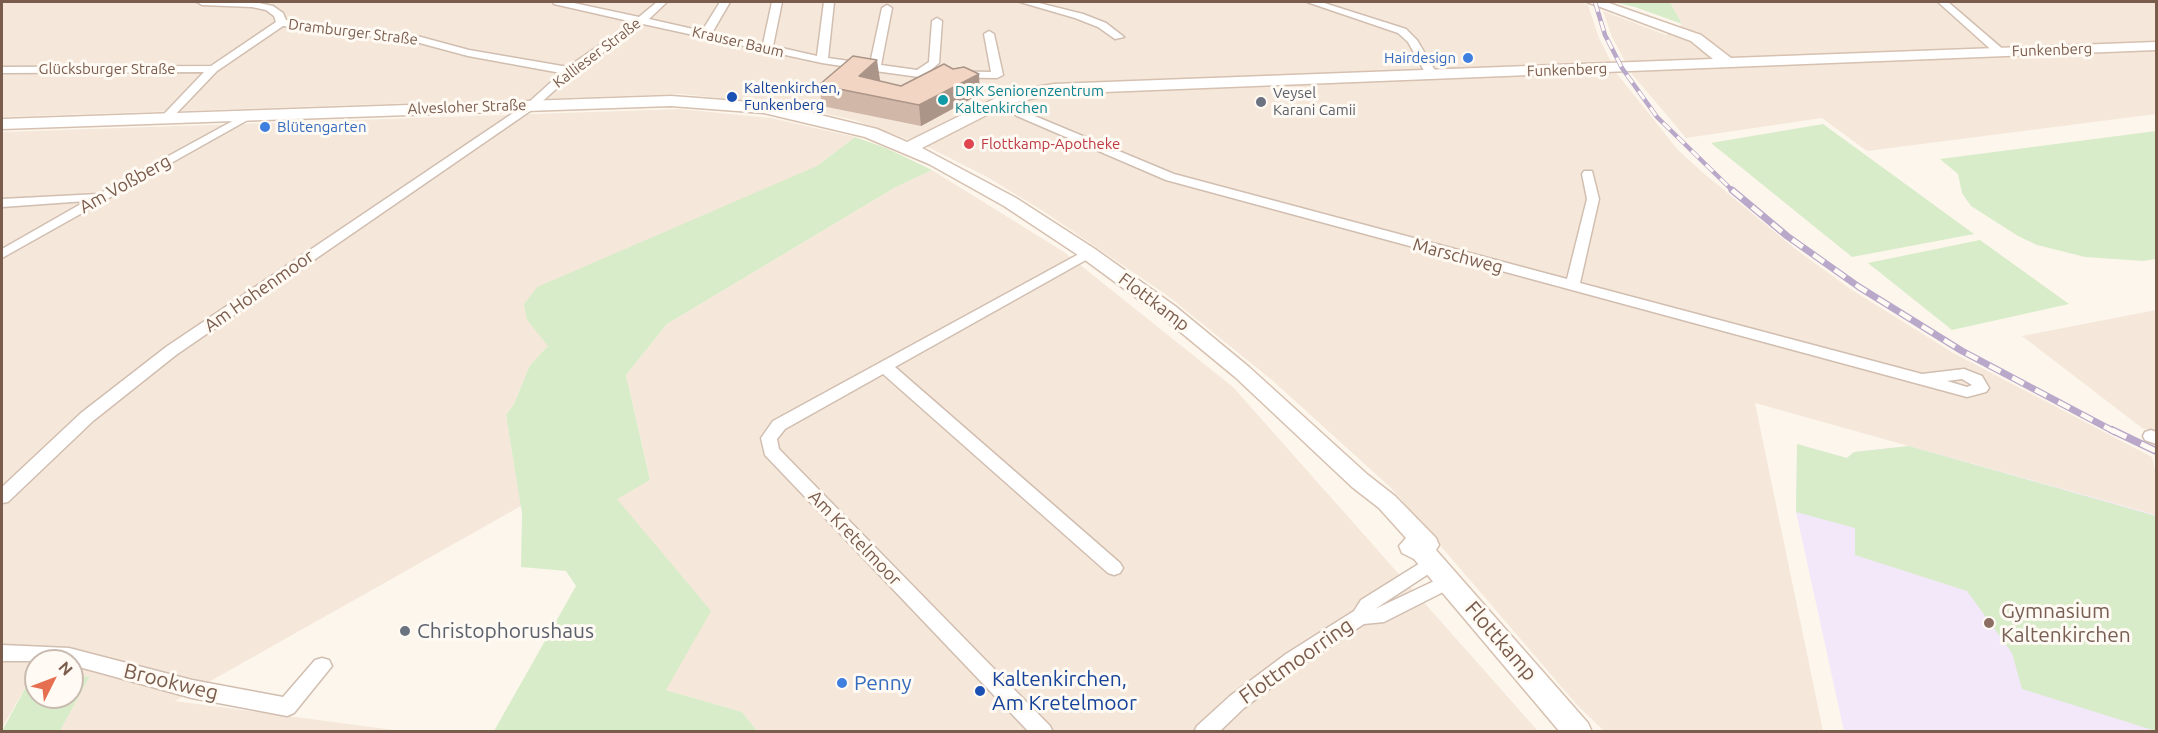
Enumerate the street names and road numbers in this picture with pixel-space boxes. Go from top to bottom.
street label: Kallieser Straße [550,14,644,92]
street label: Dramburger Straße [287,15,419,49]
street label: Krauser Baum [690,23,786,61]
street label: Funkenberg [2012,40,2092,60]
street label: Glücksburger Straße [39,60,175,78]
street label: Funkenberg [1527,60,1607,80]
street label: Alvesloher Straße [407,96,527,118]
street label: Am Voßberg [76,150,174,218]
street label: Marschweg [1411,234,1505,278]
street label: Am Hohenmoor [200,245,318,337]
street label: Flottkamp [1114,268,1194,336]
street label: Am Kretelmoor [804,486,906,590]
street label: Flottkamp [1460,596,1542,686]
street label: Flottmoorring [1234,613,1358,709]
street label: Brookweg [121,658,221,706]

